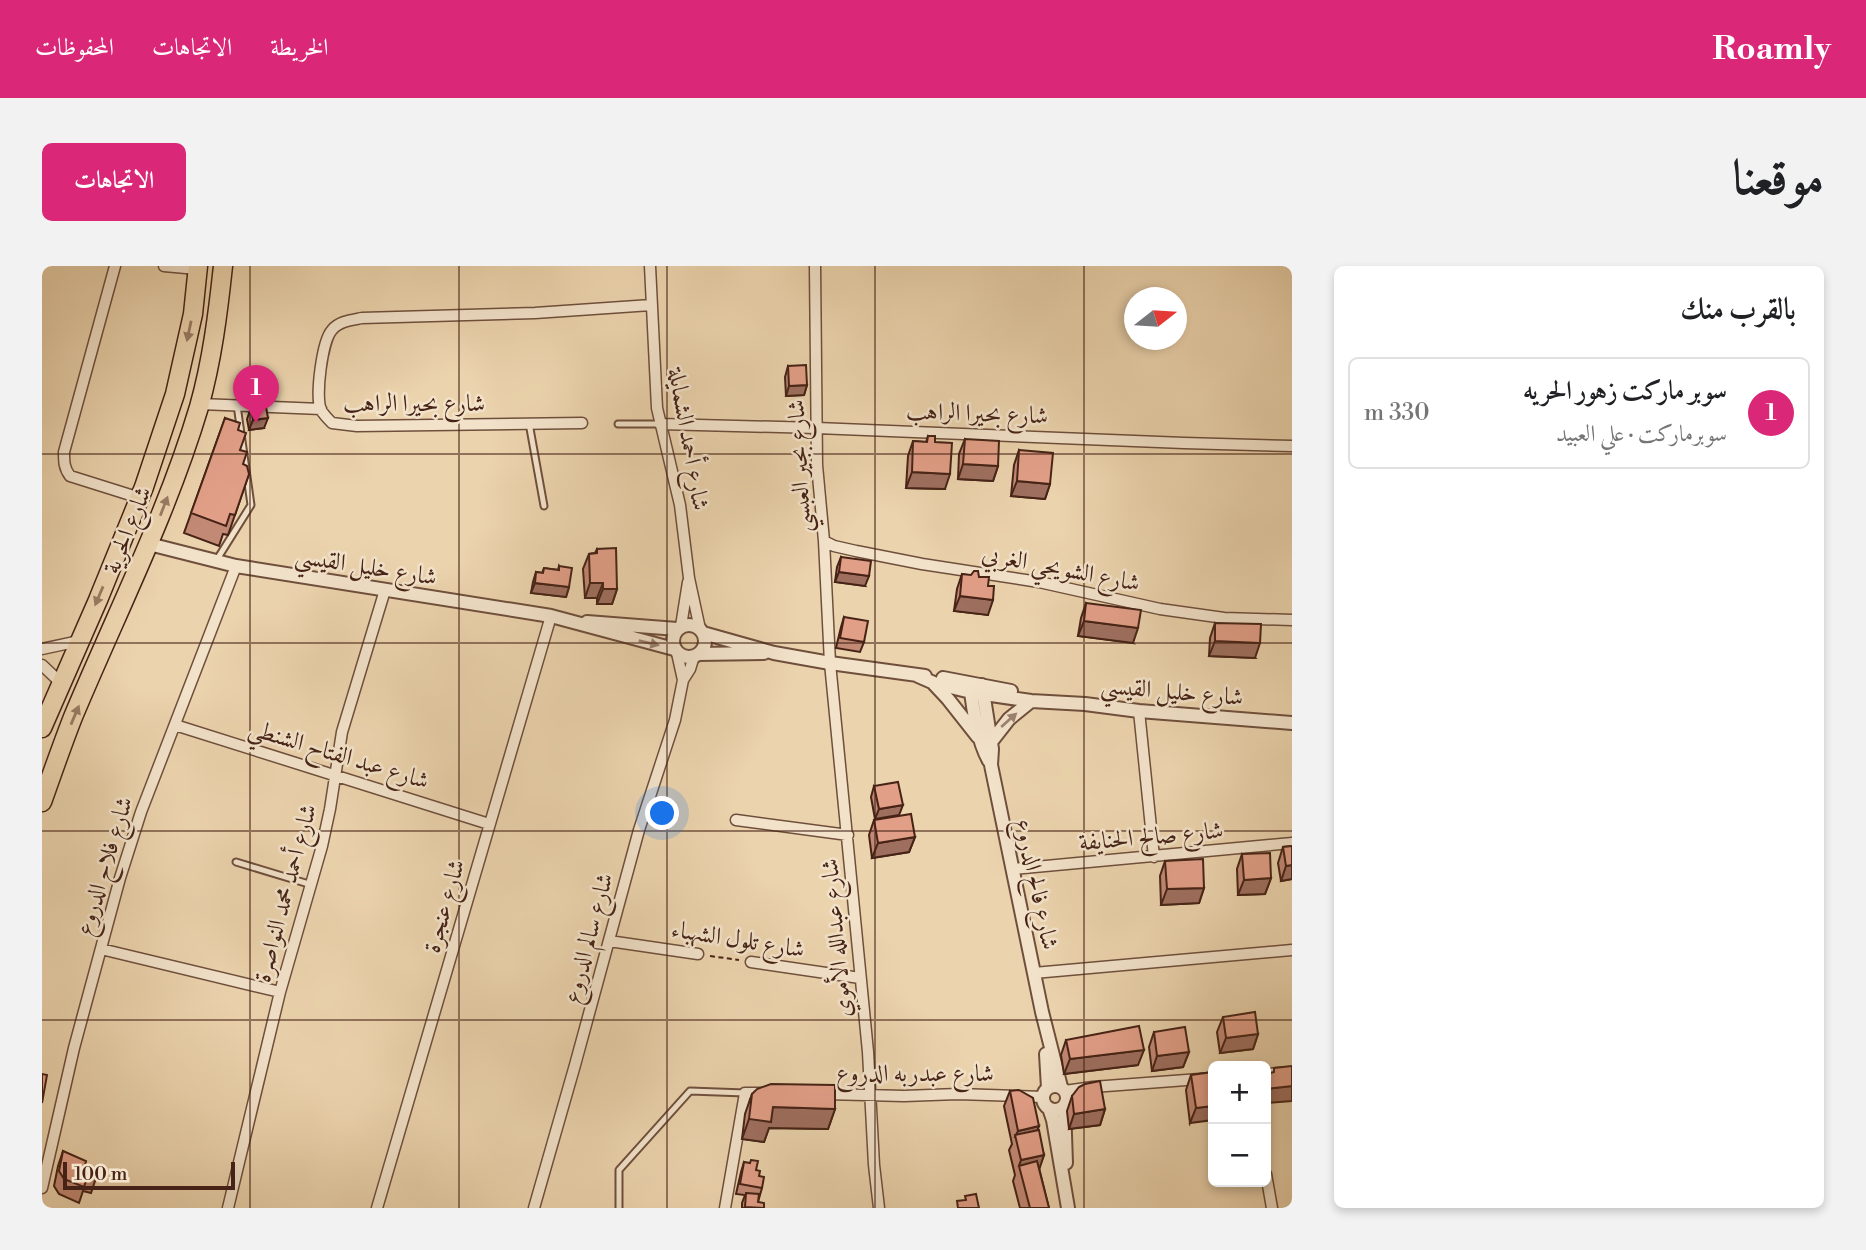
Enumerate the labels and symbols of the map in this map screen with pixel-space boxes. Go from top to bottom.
north arrow [1124,287,1187,350]
one-way arrow [184,320,195,342]
street label: شارع أحمد الشمايلة [657,364,718,514]
pin: 1 [233,365,279,423]
street label: شارع بحيرا الراهب [343,389,485,423]
street label: شارع بحيرا الراهب [905,397,1049,435]
street label: شارع بجير العبسي [782,398,824,533]
street label: شارع الحرية [97,482,163,580]
one-way arrow [158,495,169,516]
street label: شارع الشويحي الغربي [978,539,1142,606]
street label: شارع خليل القيسي [292,541,439,599]
one-way arrow [93,585,104,606]
one-way arrow [638,638,660,649]
street label: شارع خليل القيسي [1099,671,1245,719]
one-way arrow [69,704,80,725]
one-way arrow [1000,712,1018,728]
street label: شارع عبد الفتاح الشنطي [243,713,432,803]
street label: شارع فلاح الدروع [70,793,145,941]
your location [645,796,679,830]
street label: شارع أحمد محمد النواصرة [245,800,328,987]
street label: شارع فالح الدروع [1004,816,1065,953]
street label: شارع صالح الحنايفة [1078,816,1225,862]
street label: شارع عنجرة [417,856,476,957]
street label: شارع عبدالله الأموي [813,857,863,1019]
street label: شارع سالم الدروع [557,870,626,1008]
street label: شارع تلول الشهباء [668,915,807,969]
street label: شارع عبدربه الدروع [836,1059,994,1093]
scale bar [63,1159,234,1191]

